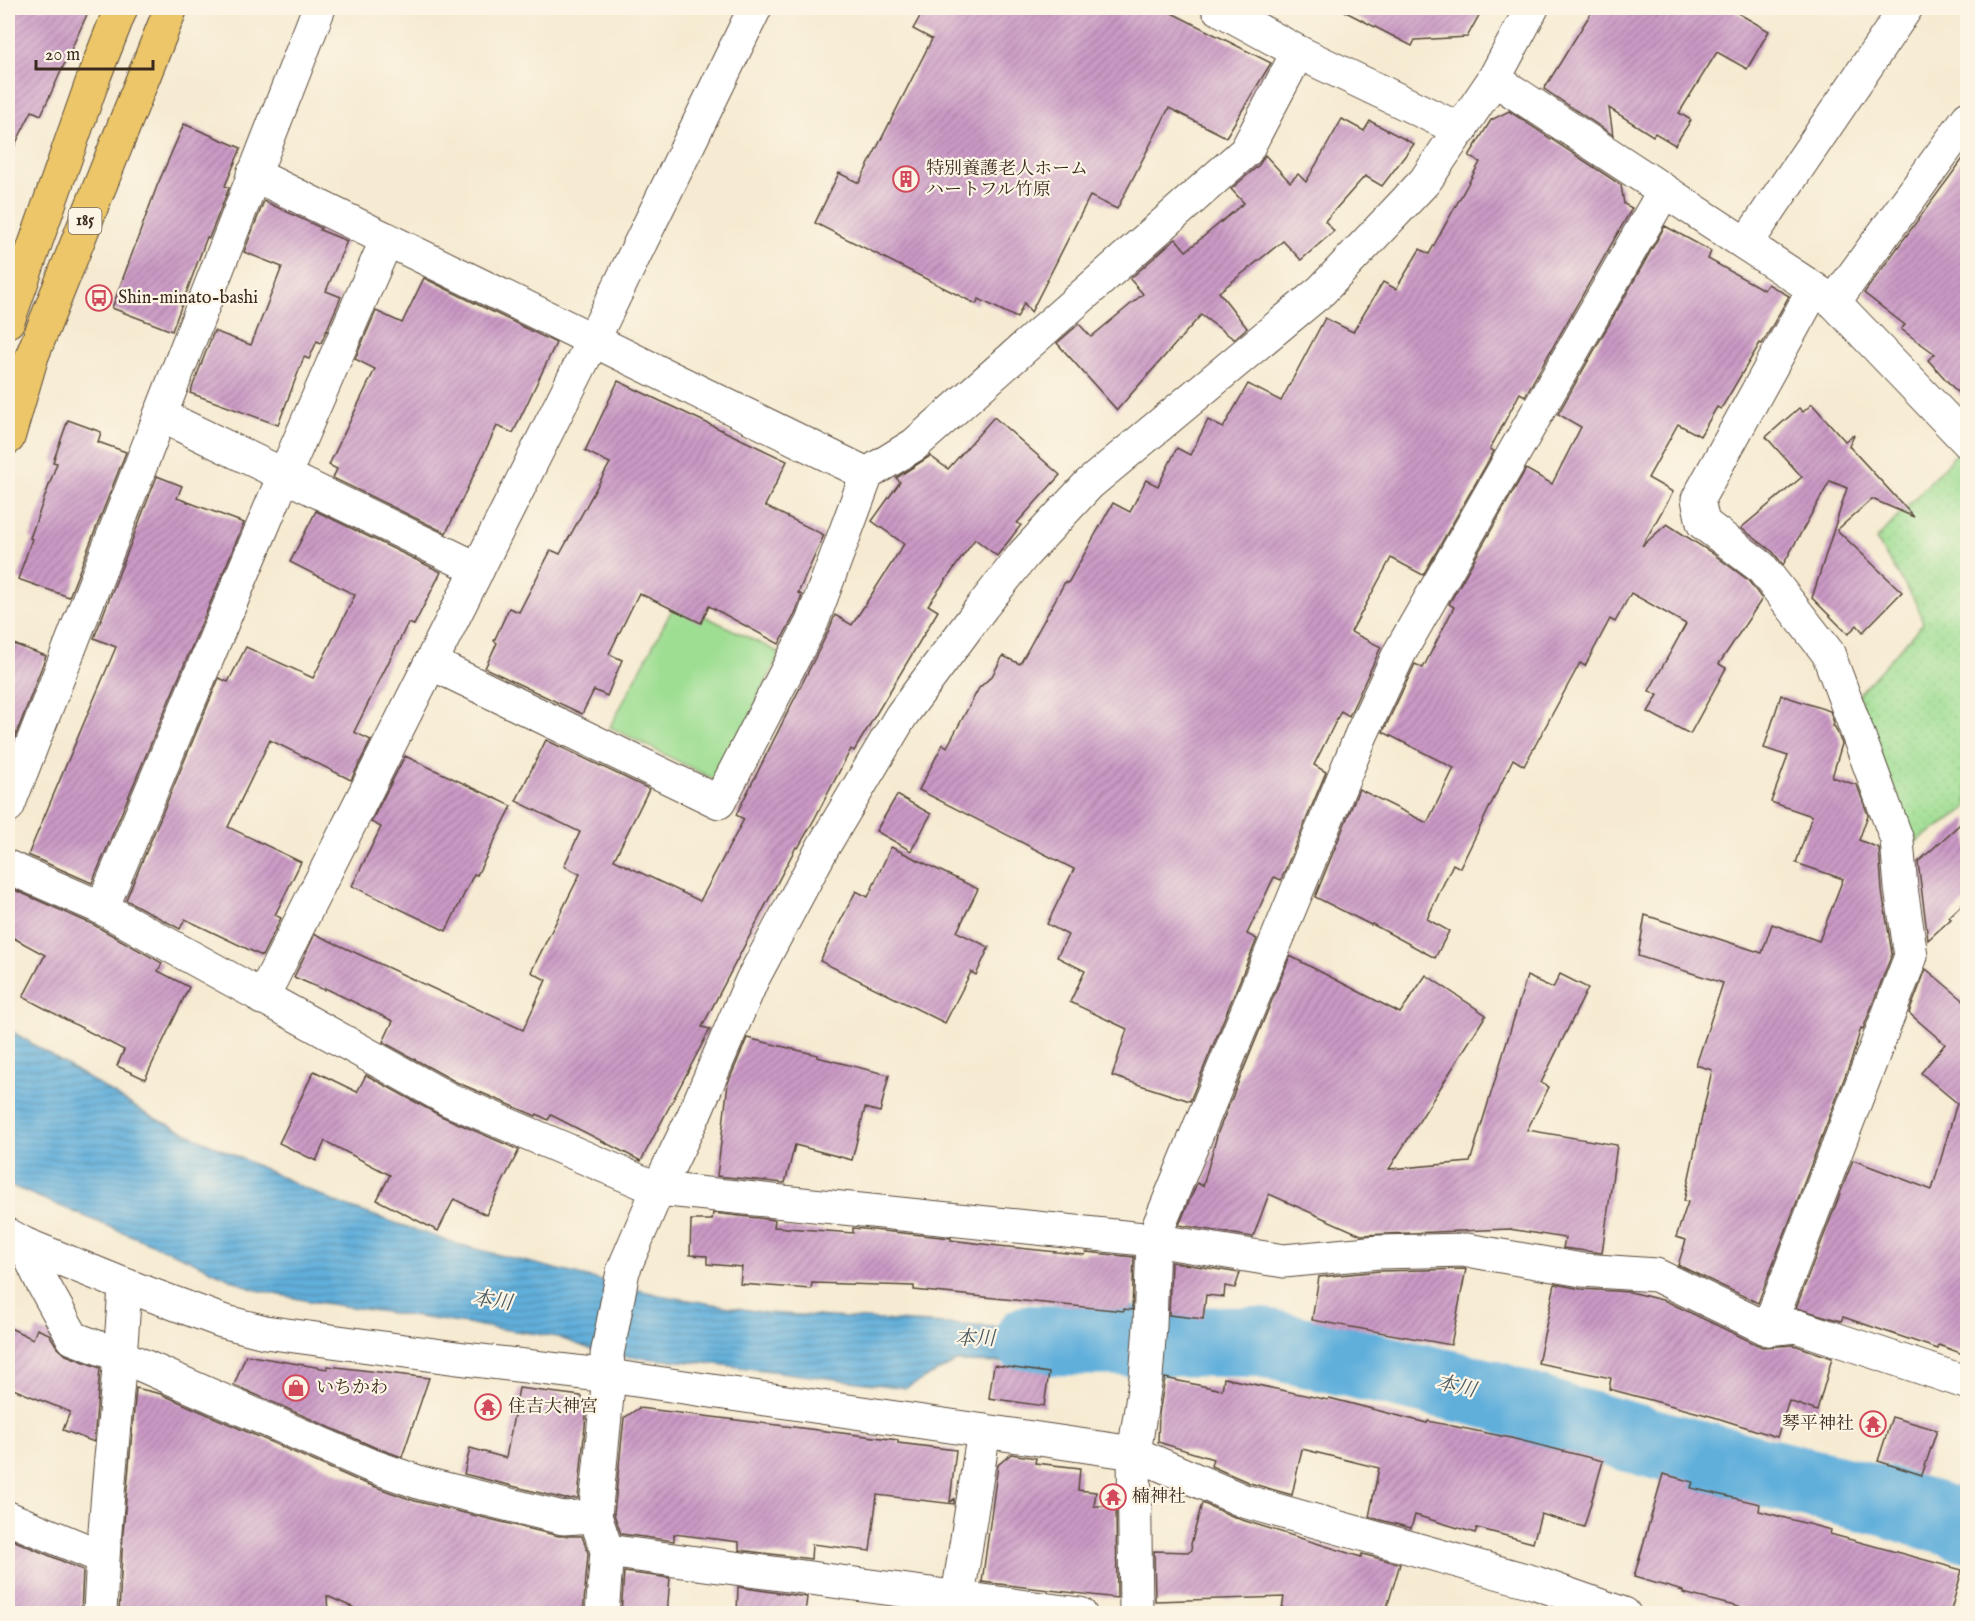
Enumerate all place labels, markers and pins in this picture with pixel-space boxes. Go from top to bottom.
place label: 特別養護老人ホーム ハートフル竹原 [926,158,1088,202]
building icon: 特別養護老人ホーム ハートフル竹原 [891,164,921,194]
bus stop icon: Shin-minato-bashi [84,283,114,313]
place label: Shin-minato-bashi [118,287,258,310]
shop icon: いちかわ [281,1373,311,1403]
place label: いちかわ [316,1377,388,1400]
temple icon: 住吉大神宮 [473,1392,503,1422]
place label: 住吉大神宮 [508,1396,598,1419]
temple icon: 琴平神社 [1858,1409,1888,1439]
place label: 琴平神社 [1782,1413,1854,1436]
temple icon: 楠神社 [1098,1482,1128,1512]
place label: 楠神社 [1132,1486,1186,1509]

